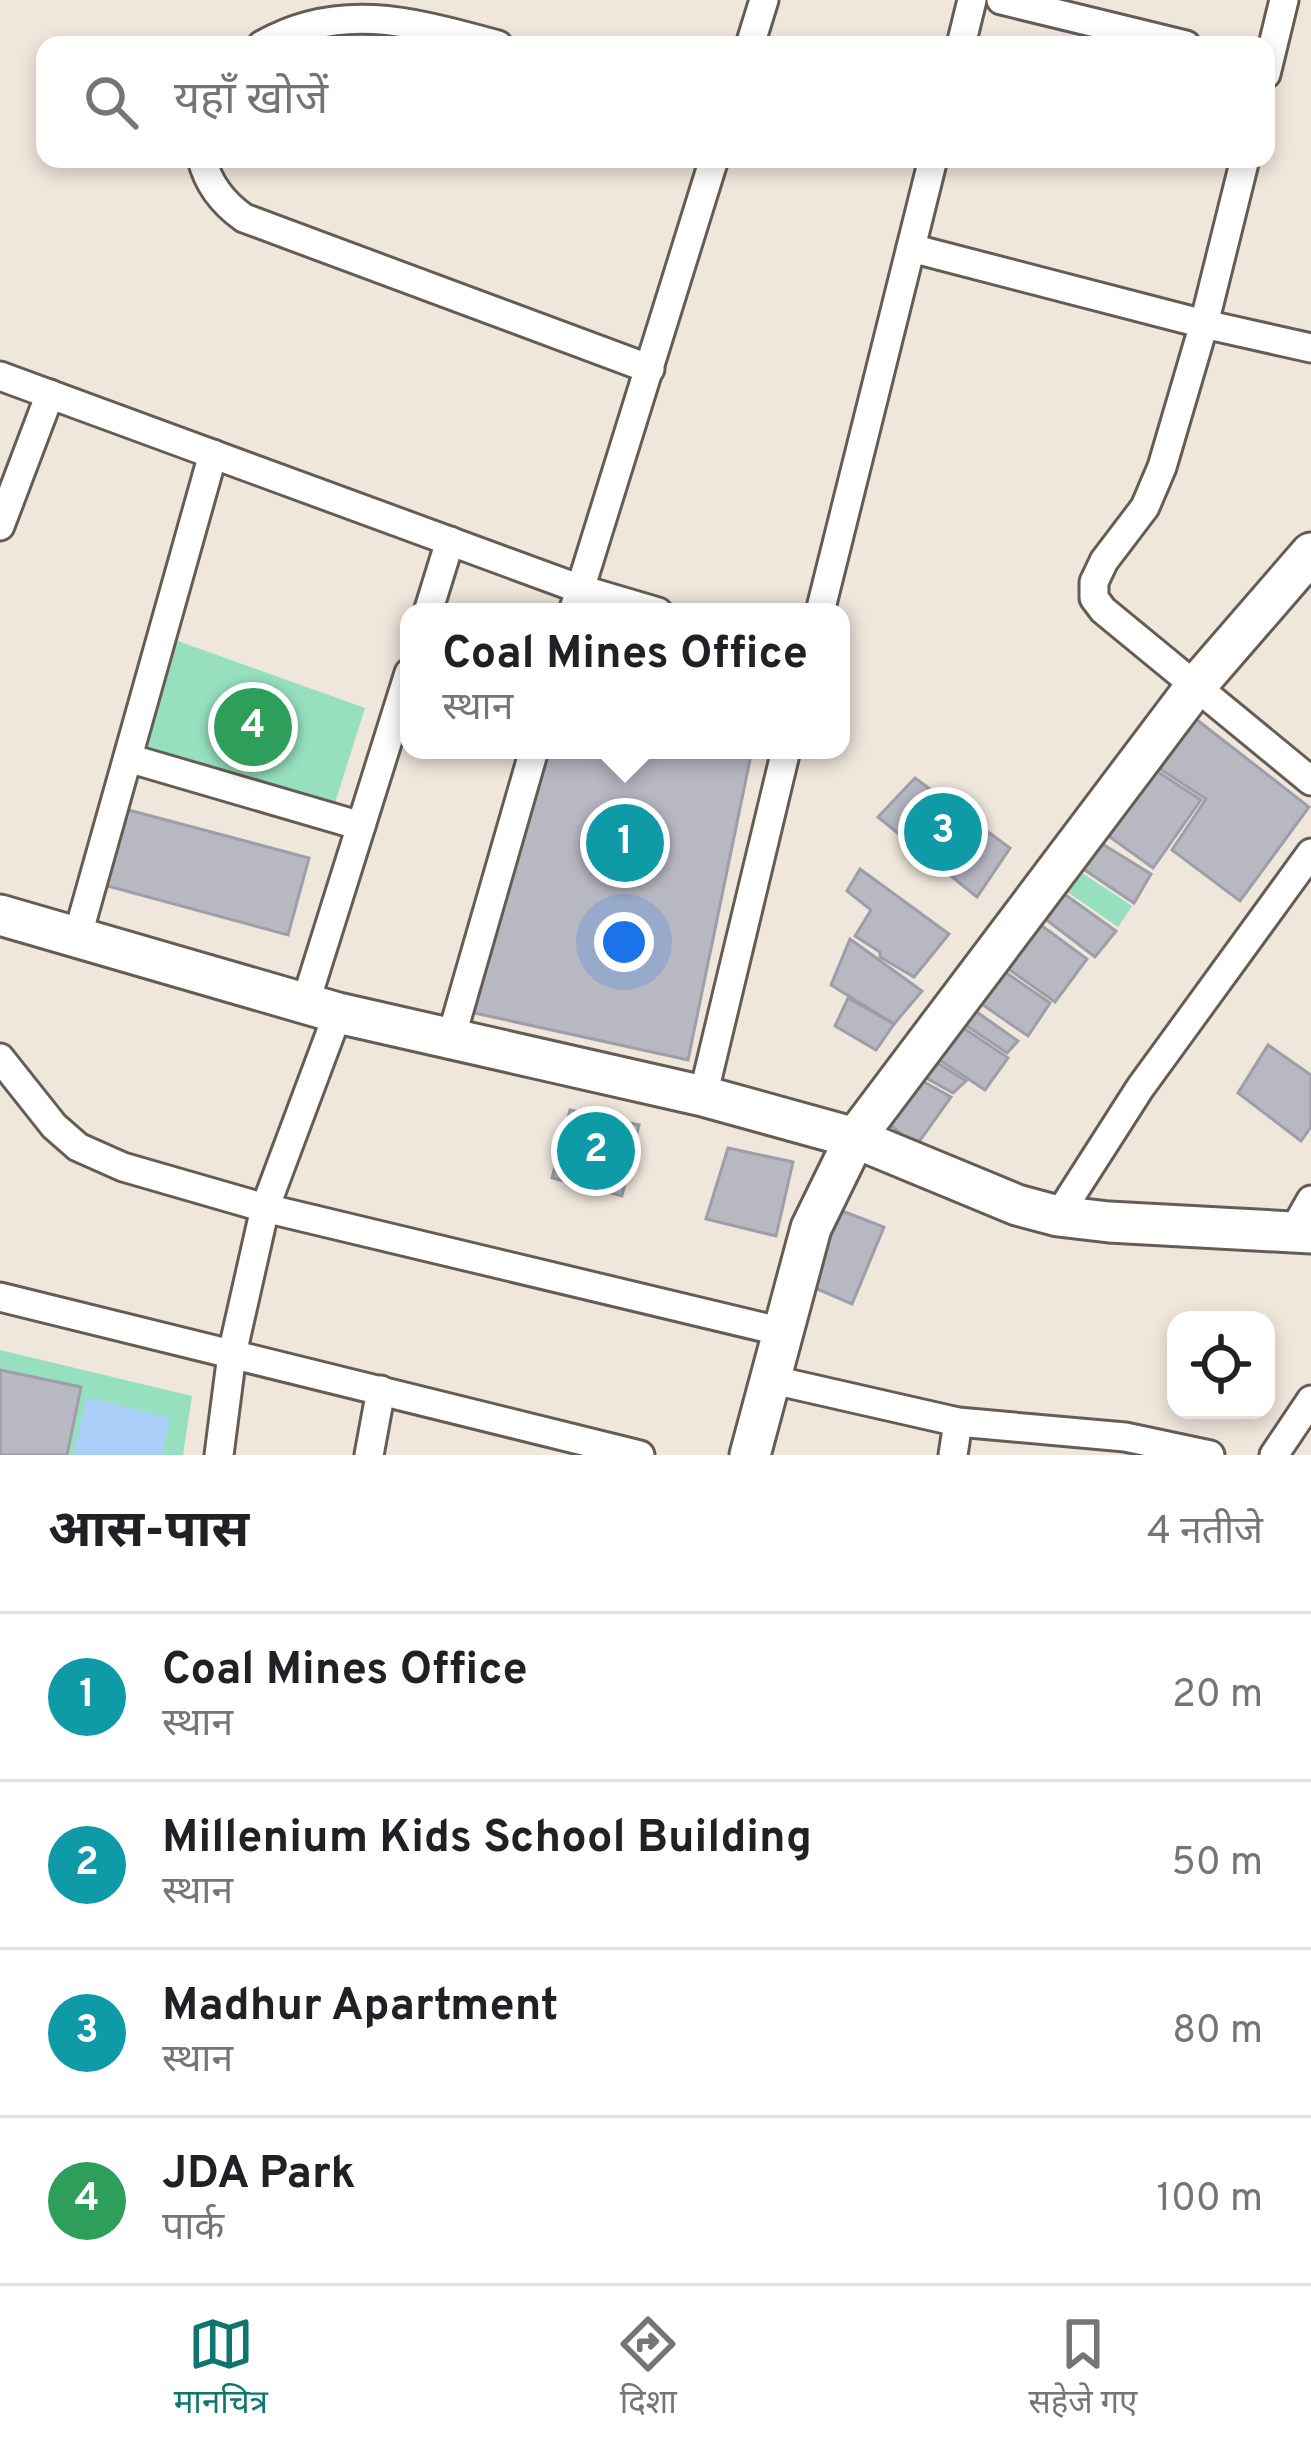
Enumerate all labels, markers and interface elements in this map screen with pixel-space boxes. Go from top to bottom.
search box [36,36,1275,168]
icon: search [78,69,144,135]
text: यहाँ खोजें [174,73,328,130]
popup [400,603,850,759]
text: Coal Mines Office [442,627,808,684]
pin: 4 [214,682,292,772]
text: स्थान [442,685,513,734]
pin: 3 [904,787,982,877]
pin: 1 [586,798,664,888]
your location [594,912,654,972]
pin: 2 [557,1106,635,1196]
map controls [1167,1311,1275,1419]
button: locate [1167,1311,1275,1419]
text: आस-पास [48,1501,249,1566]
text: 4 नतीजे [1147,1509,1263,1558]
text: Coal Mines Office [162,1643,528,1700]
text: 1 [79,1672,95,1721]
text: 20 m [1172,1672,1263,1721]
text: स्थान [162,1701,233,1750]
text: Millenium Kids School Building [162,1811,812,1868]
text: 2 [75,1840,99,1889]
text: 50 m [1172,1840,1263,1889]
text: स्थान [162,1869,233,1918]
text: Madhur Apartment [162,1979,558,2036]
text: 3 [75,2008,99,2057]
text: 80 m [1172,2008,1263,2057]
text: स्थान [162,2037,233,2086]
text: JDA Park [162,2147,356,2204]
text: 4 [74,2176,100,2225]
text: 100 m [1156,2176,1263,2225]
text: पार्क [162,2205,224,2254]
tab: मानचित्र [174,2311,268,2426]
tab: दिशा [615,2311,681,2426]
tab: सहेजे गए [1028,2311,1137,2426]

